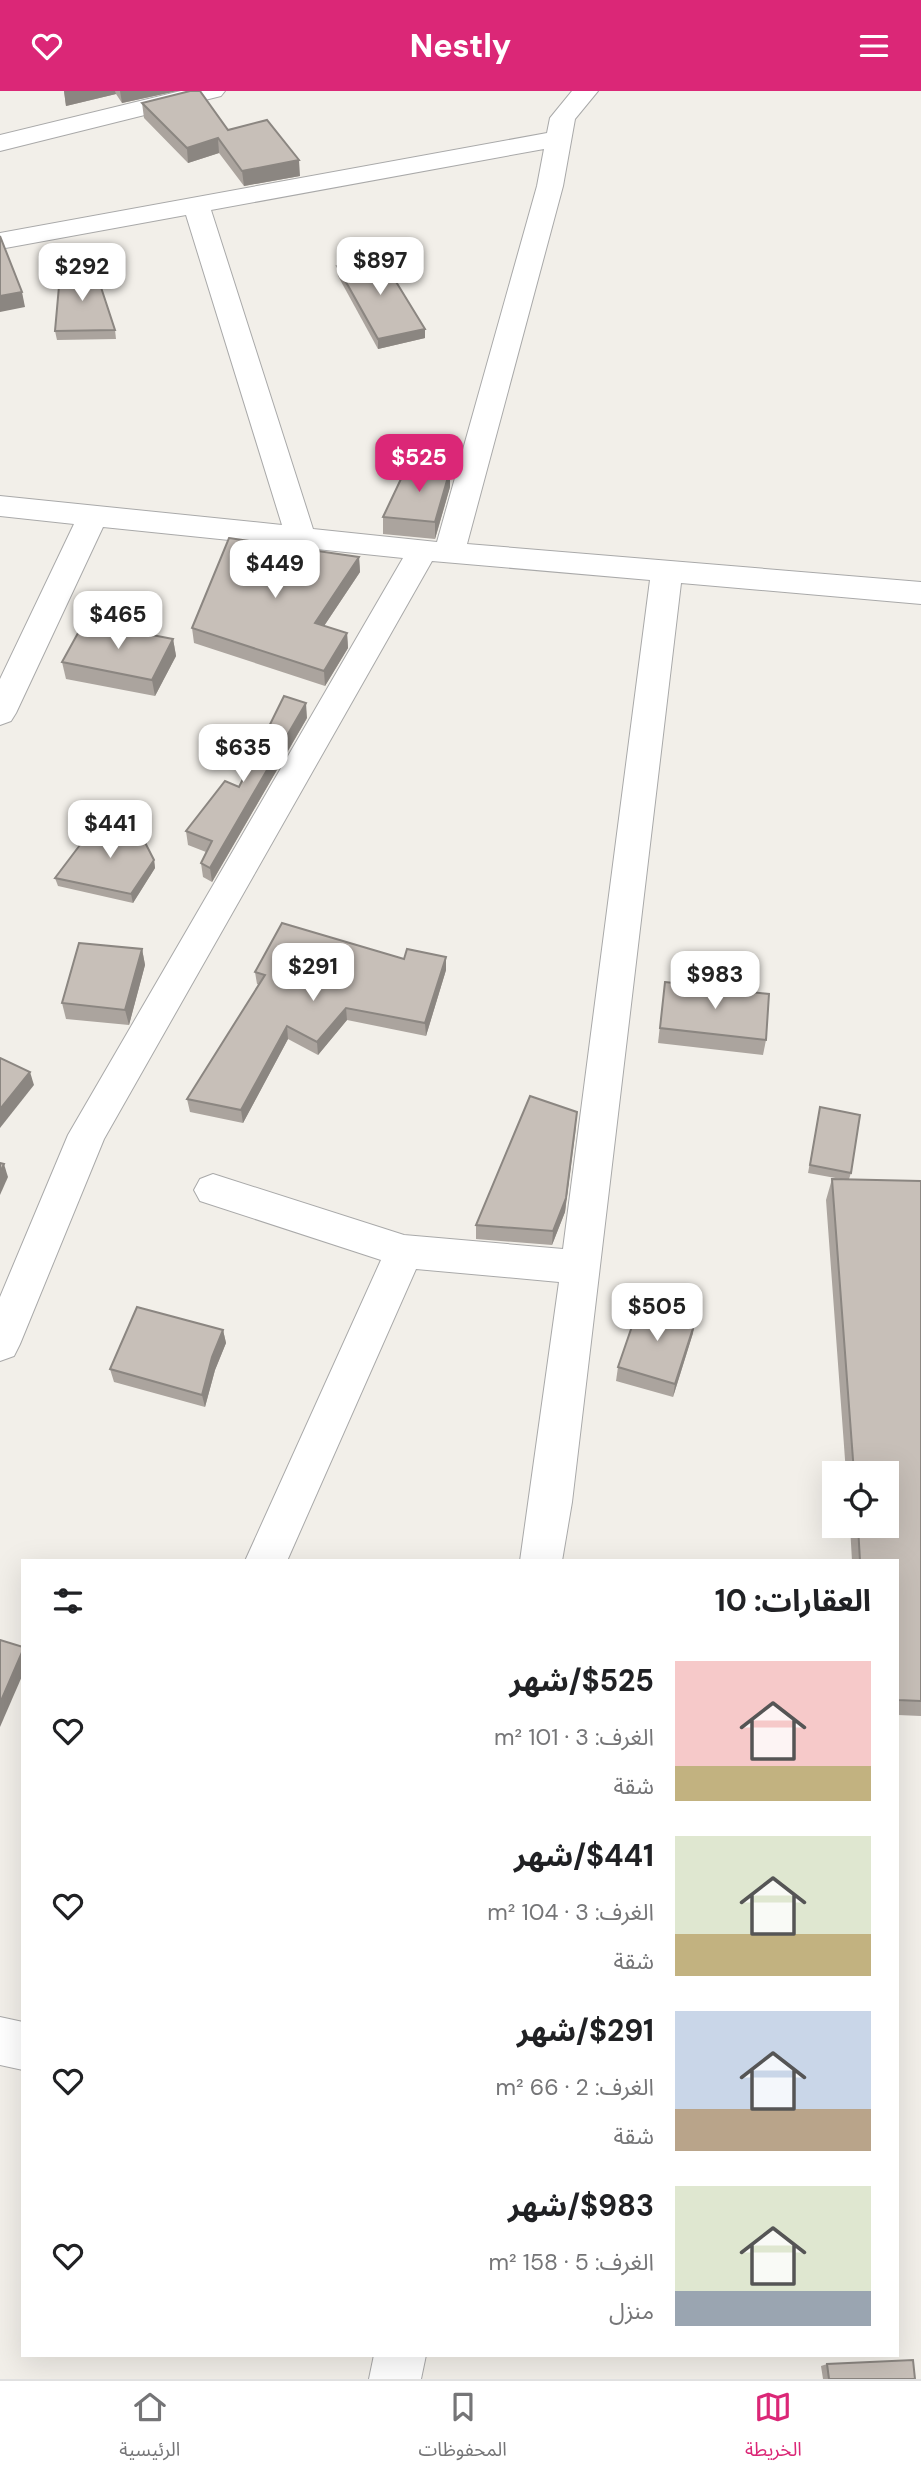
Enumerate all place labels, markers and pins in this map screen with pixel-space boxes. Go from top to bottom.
pin: $897 [339,237,421,297]
pin: $292 [41,243,123,303]
pin: $525 [378,435,460,494]
pin: $449 [234,540,316,600]
pin: $465 [77,591,159,651]
pin: $635 [202,725,284,784]
pin: $441 [69,801,151,860]
pin: $291 [272,943,354,1003]
pin: $983 [674,951,756,1011]
pin: $505 [616,1283,698,1343]

